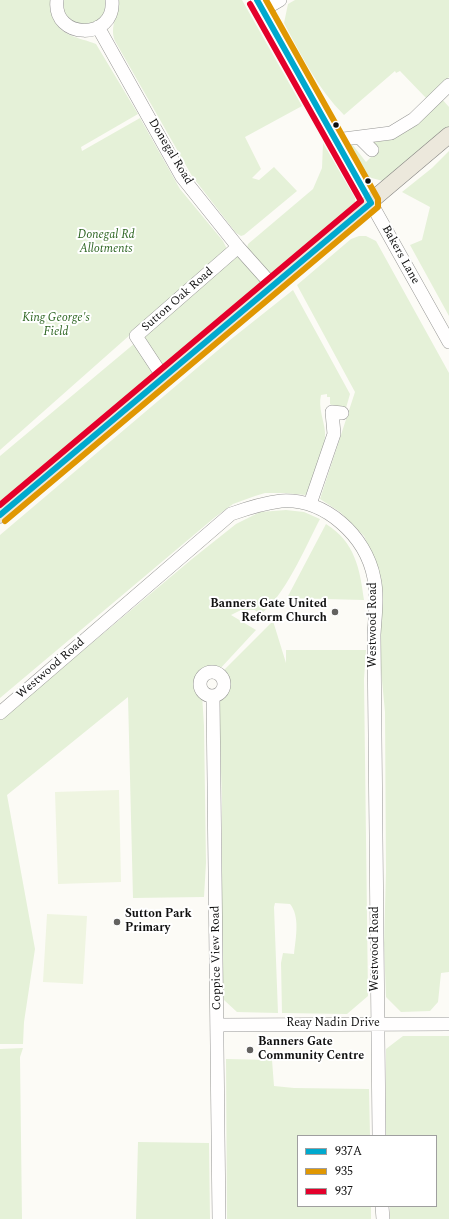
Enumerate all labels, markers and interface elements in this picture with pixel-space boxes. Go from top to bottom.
street label: Donegal Road [145,116,195,188]
unlabelled marker [331,120,341,130]
unlabelled marker [363,176,373,186]
street label: Bakers Lane [378,223,422,287]
park label: Donegal Rd Allotments [77,229,135,257]
street label: Sutton Oak Road [139,265,217,335]
park label: King George's Field [22,312,90,340]
street label: Westwood Road [367,582,381,668]
place label: Banners Gate United Reform Church [210,598,327,626]
marker: Banners Gate United Reform Church [330,607,340,617]
street label: Westwood Road [14,636,88,702]
street label: Coppice View Road [209,906,225,1010]
street label: Westwood Road [369,906,383,992]
place label: Sutton Park Primary [125,908,192,936]
marker: Sutton Park Primary [112,917,122,927]
street label: Reay Nadin Drive [286,1017,380,1031]
place label: Banners Gate Community Centre [258,1036,364,1064]
marker: Banners Gate Community Centre [245,1045,255,1055]
legend [297,1135,437,1207]
text: 937A [335,1142,362,1161]
text: 935 [335,1162,353,1181]
text: 937 [335,1182,353,1201]

